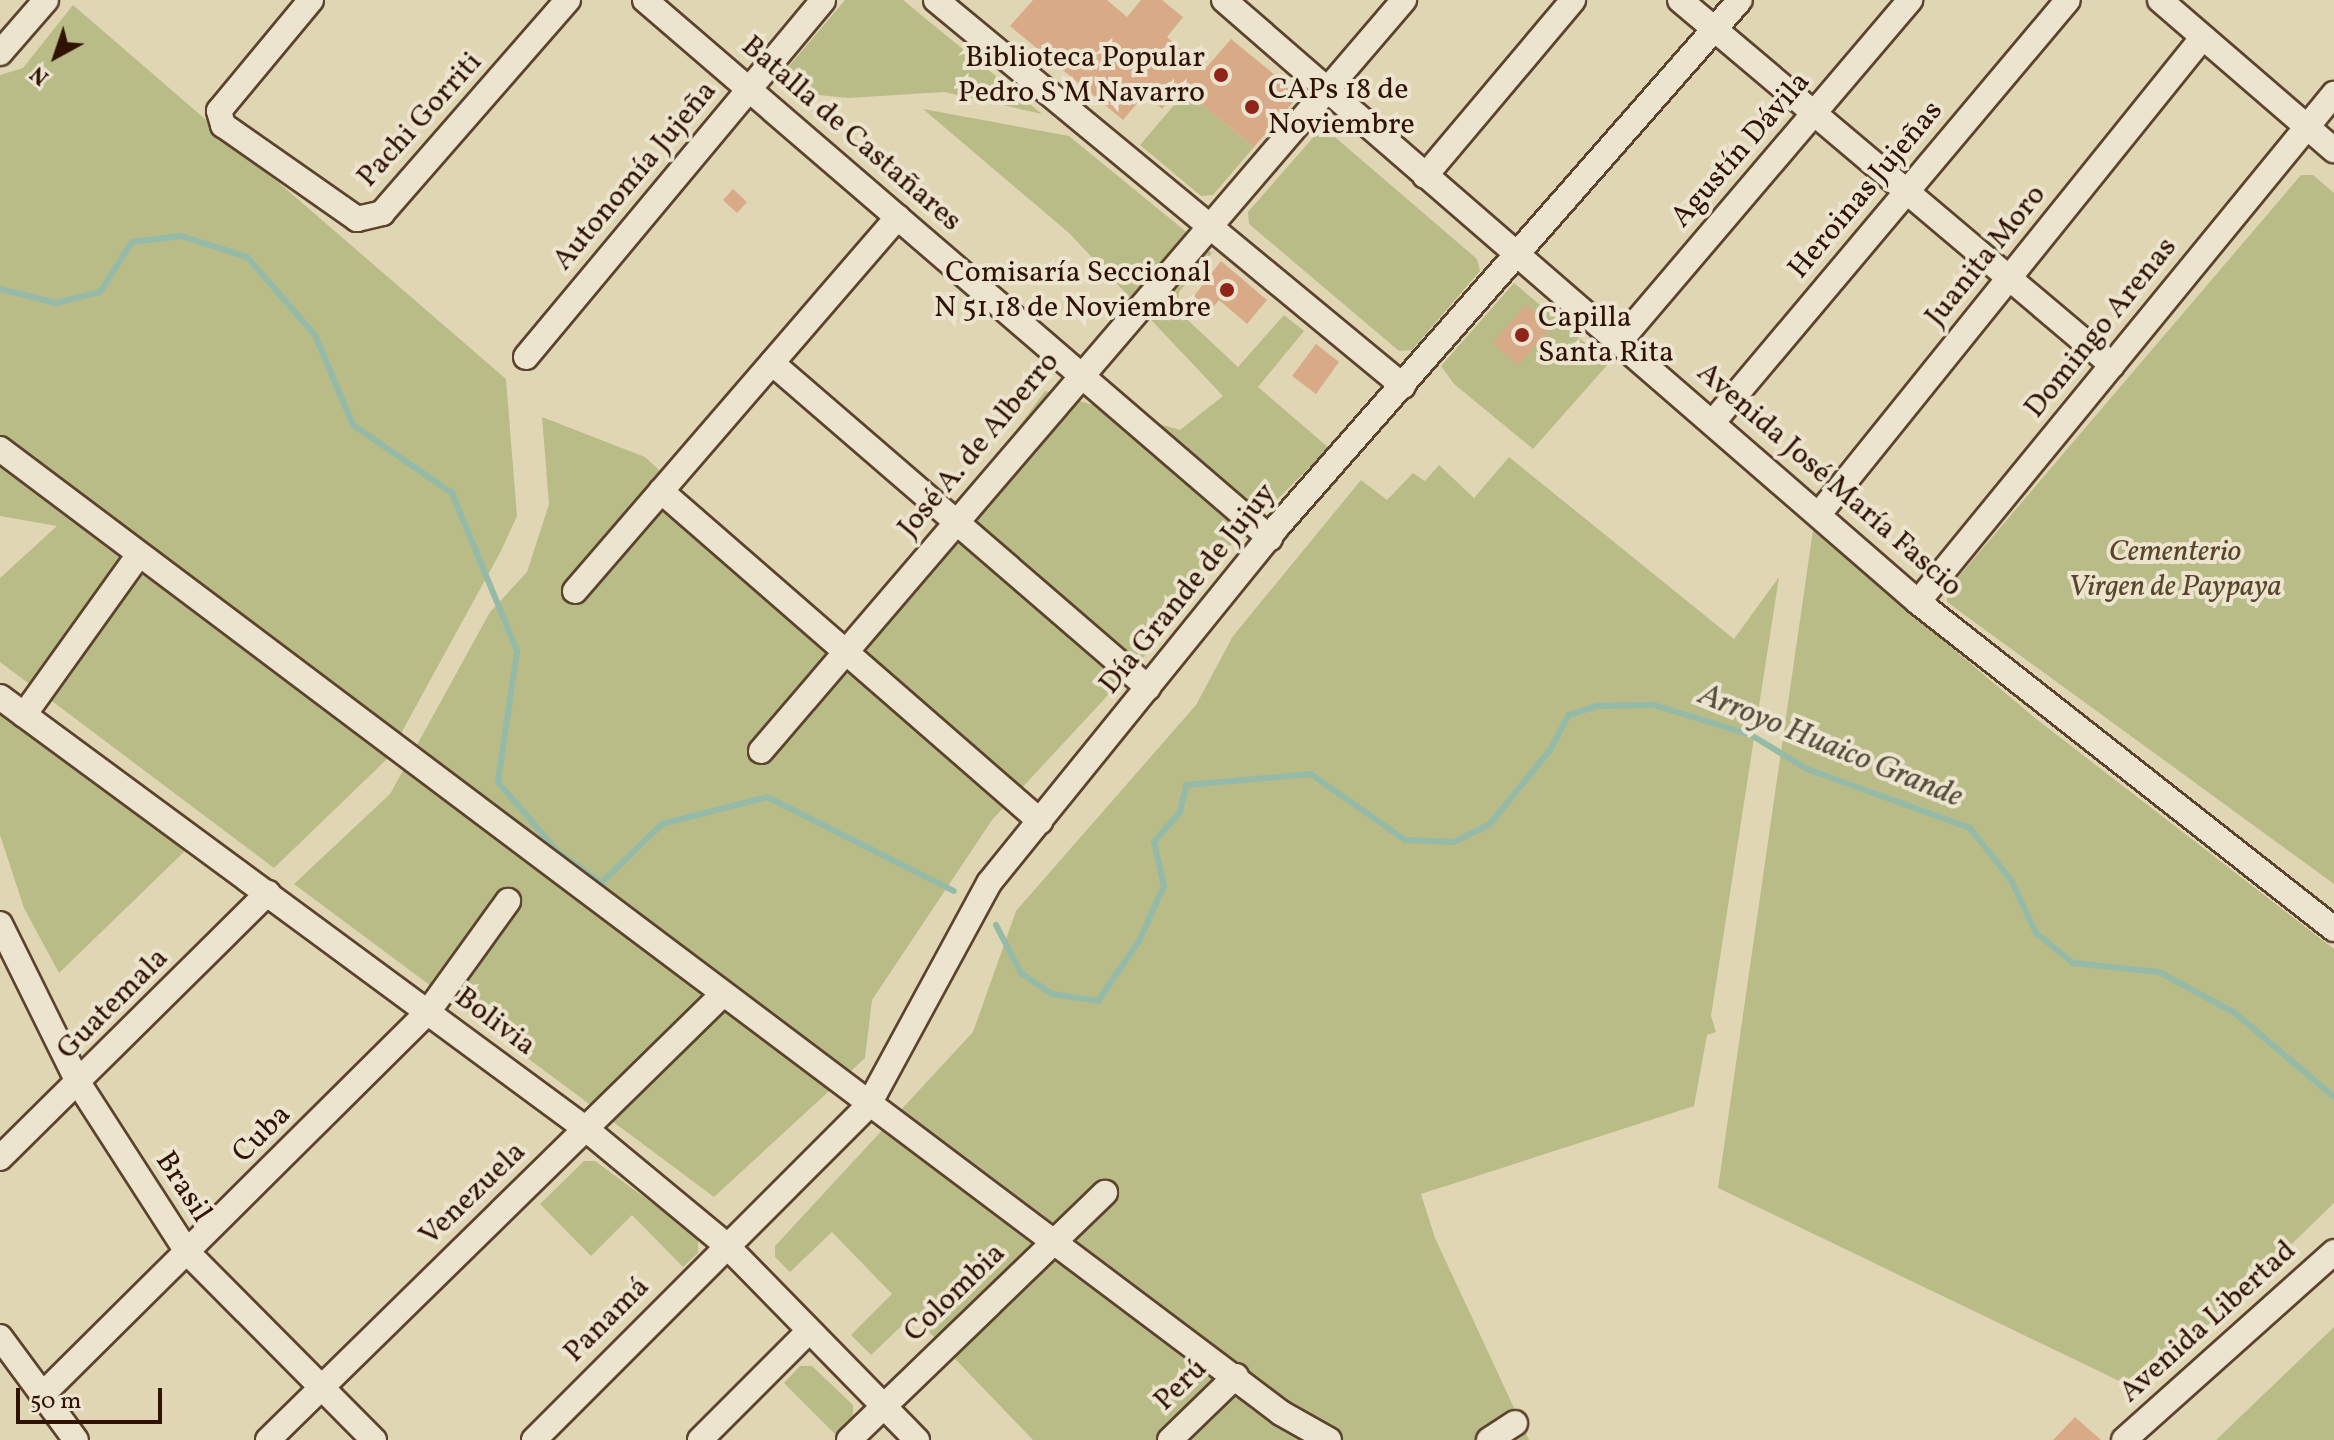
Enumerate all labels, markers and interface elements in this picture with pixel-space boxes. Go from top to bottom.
north arrow [16,16,96,96]
street label: Batalla de Castañares [734,29,968,239]
place label: Biblioteca Popular Pedro S M Navarro [958,40,1205,110]
street label: Pachi Gorriti [350,45,490,195]
text: N [24,58,56,92]
street label: Agustín Dávila [1664,65,1818,235]
marker: Biblioteca Popular Pedro S M Navarro [1212,66,1230,84]
place label: CAPs 18 de Noviembre [1268,72,1415,142]
street label: Autonomía Jujeña [545,74,725,278]
street label: Heroinas Jujeñas [1781,94,1951,286]
marker: CAPs 18 de Noviembre [1243,98,1261,116]
street label: Juanita Moro [1918,178,2054,334]
street label: Domingo Arenas [2017,230,2185,426]
place label: Comisaría Seccional N 51 18 de Noviembre [934,255,1211,326]
marker: Comisaría Seccional N 51 18 de Noviembre [1218,281,1236,299]
place label: Capilla Santa Rita [1538,300,1674,370]
marker: Capilla Santa Rita [1513,326,1531,344]
street label: José A. de Alberro [891,345,1067,545]
street label: Avenida José María Fascio [1689,355,1969,605]
street label: Día Grande de Jujuy [1092,476,1284,702]
park label: Cementerio Virgen de Paypaya [2068,534,2282,604]
water label: Arroyo Huaico Grande [1692,677,1968,817]
street label: Guatemala [50,941,176,1067]
street label: Bolivia [447,980,543,1064]
street label: Cuba [225,1097,299,1171]
street label: Venezuela [412,1134,534,1254]
street label: Brasil [147,1145,219,1229]
street label: Avenida Libertad [2112,1233,2304,1411]
street label: Colombia [897,1236,1013,1350]
street label: Panamá [557,1270,657,1370]
street label: Perú [1147,1351,1215,1419]
scale bar [20,1372,166,1422]
text: 50 m [30,1385,82,1419]

